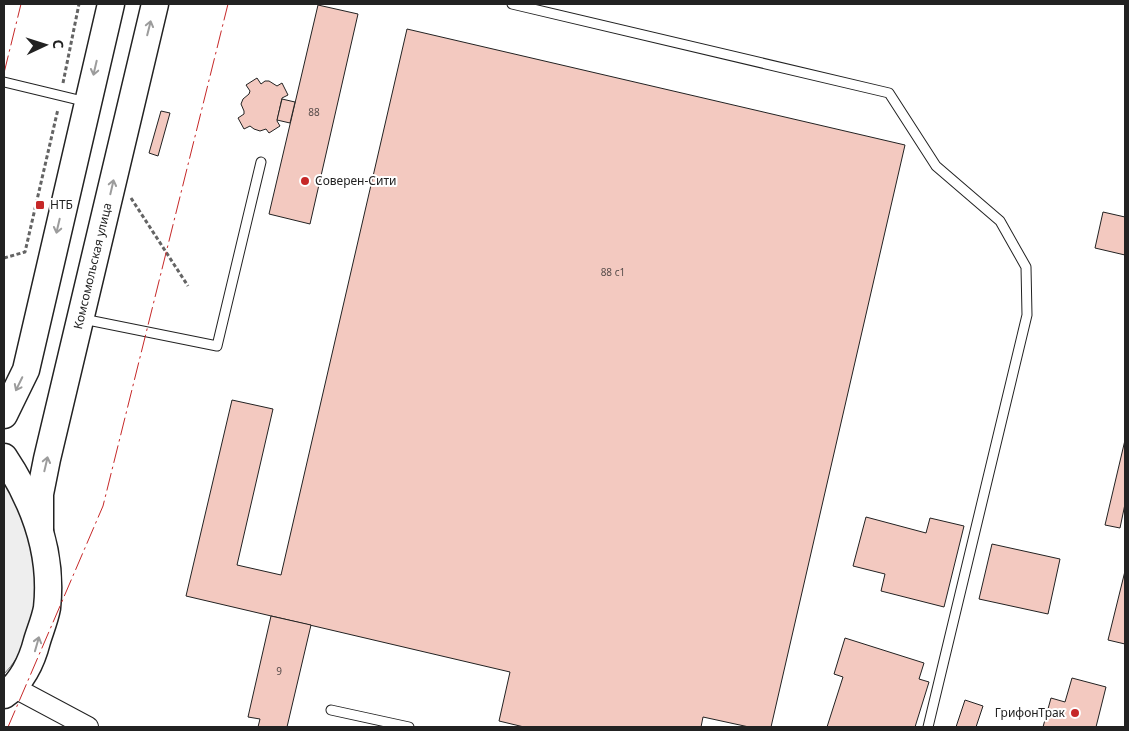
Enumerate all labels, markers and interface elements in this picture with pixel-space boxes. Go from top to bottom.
north arrow [20,20,70,70]
one-way arrow [145,21,155,37]
text: С [49,39,68,49]
one-way arrow [90,60,99,76]
house number: 88 [308,105,320,119]
place label: Соверен-Сити [315,172,397,189]
marker: Соверен-Сити [299,175,311,187]
one-way arrow [108,179,117,195]
place label: НТБ [50,196,73,213]
marker: НТБ [34,199,46,211]
street label: Комсомольская улица [69,201,116,331]
one-way arrow [53,218,62,234]
house number: 88 с1 [601,265,625,279]
one-way arrow [14,376,23,391]
one-way arrow [42,456,51,472]
one-way arrow [32,637,42,653]
house number: 9 [276,664,282,678]
place label: ГрифонТрак [995,704,1066,721]
marker: ГрифонТрак [1069,707,1081,719]

